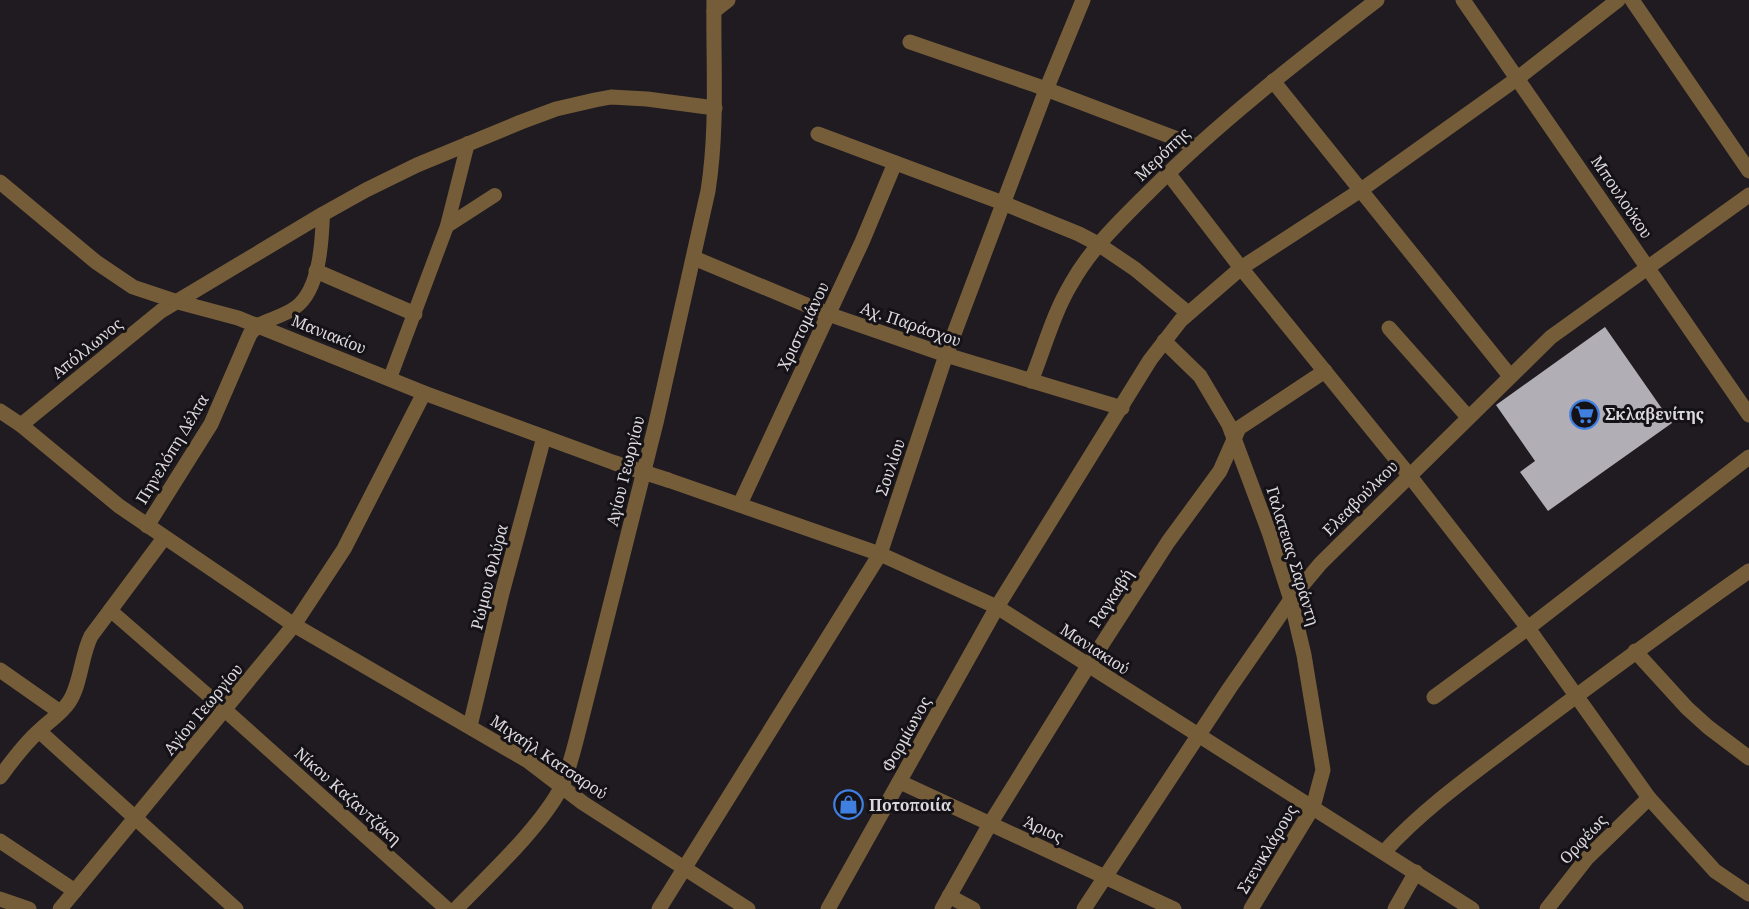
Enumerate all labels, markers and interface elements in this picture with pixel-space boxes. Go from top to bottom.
street label: Μερόπης [1130,122,1195,186]
street label: Μπουλούκου [1586,151,1658,243]
street label: Χριστομάνου [772,278,834,374]
street label: Αχ. Παράσχου [858,296,964,352]
street label: Μανιακίου [288,309,370,359]
street label: Απόλλωνος [47,312,127,383]
street label: Πηνελόπη Δέλτα [130,390,214,508]
supermarket icon: Σκλαβενίτης [1568,398,1600,430]
place label: Σκλαβενίτης [1605,403,1704,425]
street label: Αγίου Γεωργίου [601,414,649,528]
street label: Σουλίου [870,436,910,498]
street label: Ελεαβούλκου [1317,455,1403,541]
street label: Γαλατειας Σαράντη [1261,484,1325,628]
street label: Ρώμου Φιλύρα [465,522,513,632]
street label: Ραγκαβή [1084,564,1138,632]
street label: Μανιακιού [1056,618,1134,680]
street label: Αγίου Γεωργίου [158,659,248,759]
street label: Φορμίωνος [876,692,936,776]
street label: Μιχαήλ Κατσαρού [486,710,612,804]
street label: Νίκου Καζαντζάκη [290,742,406,850]
shop icon: Ποτοποιία [832,789,864,821]
place label: Ποτοποιία [869,794,952,816]
street label: Στενικλάρους [1232,800,1302,898]
street label: Ορφέως [1554,809,1612,869]
street label: Άριος [1020,810,1068,848]

